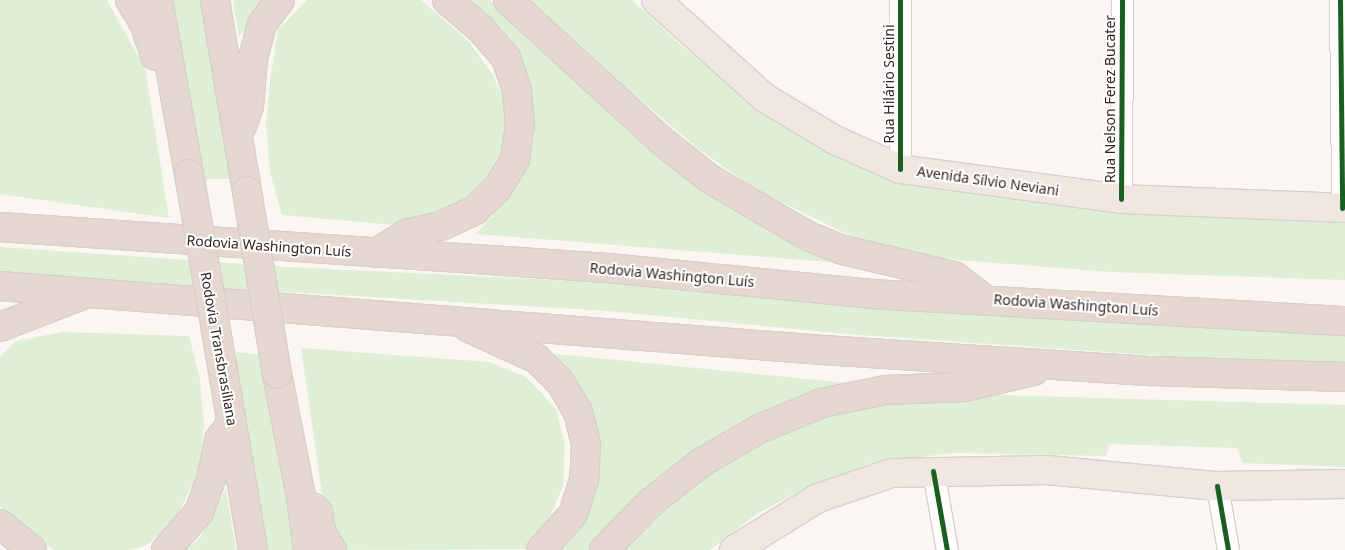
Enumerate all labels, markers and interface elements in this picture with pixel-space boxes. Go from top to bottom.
street label: Rua Nelson Ferez Bucater [1102,15,1118,183]
street label: Rua Hilário Sestini [881,24,897,144]
street label: Avenida Sílvio Neviani [916,163,1060,199]
street label: Rodovia Washington Luís [186,232,352,260]
street label: Rodovia Washington Luís [589,259,755,291]
street label: Rodovia Transbrasiliana [197,271,241,427]
street label: Rodovia Washington Luís [993,291,1159,319]

